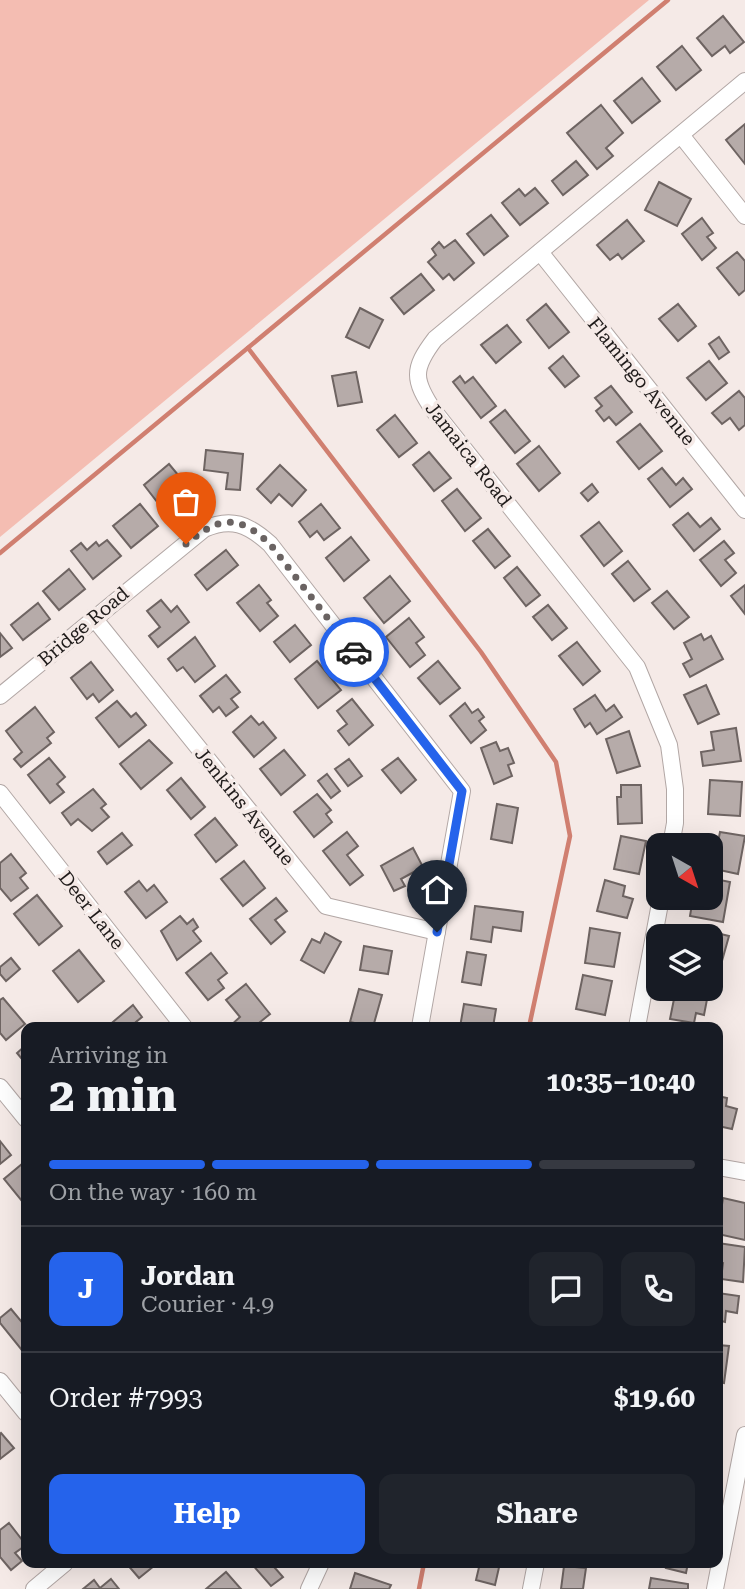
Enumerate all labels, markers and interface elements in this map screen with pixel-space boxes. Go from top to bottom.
street label: Flamingo Avenue [583,313,700,450]
street label: Jamaica Road [421,397,517,511]
pin [156,472,216,544]
icon: bag [167,483,205,521]
street label: Bridge Road [33,582,133,671]
courier [319,617,389,687]
icon: car [335,633,373,671]
street label: Jenkins Avenue [190,743,299,870]
north arrow [646,833,723,910]
map controls [646,833,723,1001]
pin [407,860,467,932]
street label: Deer Lane [54,866,129,954]
icon: home [418,871,456,909]
button: layers [646,924,723,1001]
text: Arriving in [49,1042,168,1069]
text: 10:35–10:40 [546,1067,695,1097]
text: 2 min [49,1068,177,1122]
text: On the way · 160 m [49,1179,257,1206]
button: chat [529,1252,603,1326]
button: phone [621,1252,695,1326]
text: Jordan [141,1261,235,1291]
text: J [78,1274,94,1304]
text: Courier · 4.9 [141,1291,274,1318]
text: Order #7993 [49,1383,203,1413]
text: $19.60 [614,1383,695,1413]
button: Help [49,1474,365,1554]
button: Share [379,1474,695,1554]

